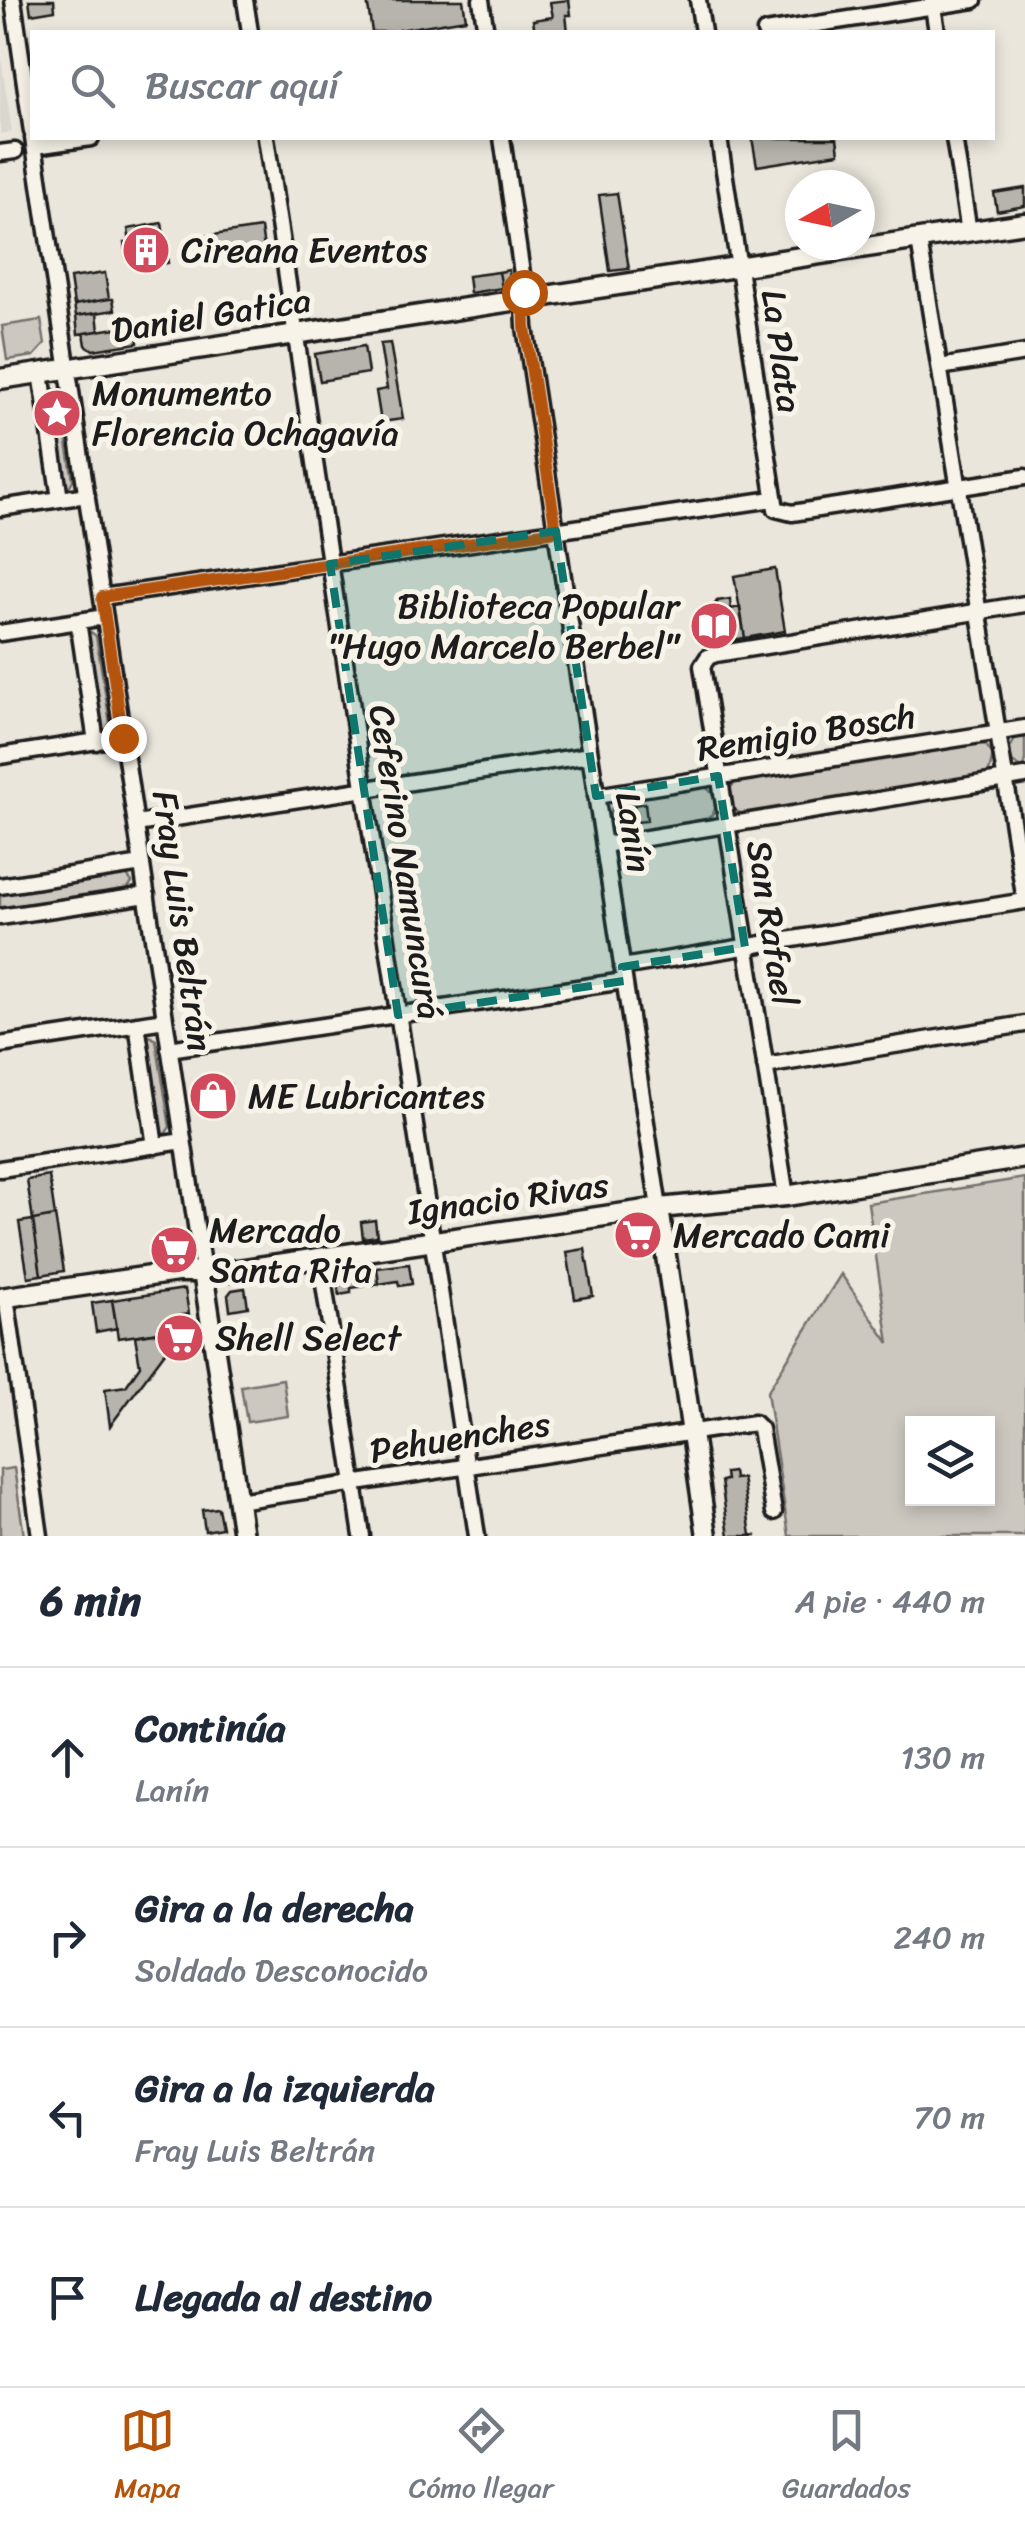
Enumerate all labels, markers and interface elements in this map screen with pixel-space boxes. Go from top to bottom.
search box [30,30,995,140]
text: Buscar aquí [145,52,339,119]
icon: search [65,58,120,113]
north arrow [785,170,875,260]
place label: Cireana Eventos [181,219,428,281]
building icon: Cireana Eventos [120,224,172,276]
street label: Daniel Gatica [107,269,316,361]
route start [502,270,548,316]
street label: La Plata [743,285,821,417]
place label: Monumento Florencia Ochagavía [92,362,399,464]
place icon: Monumento Florencia Ochagavía [31,387,83,439]
place label: Biblioteca Popular "Hugo Marcelo Berbel" [328,575,682,677]
library icon: Biblioteca Popular "Hugo Marcelo Berbel" [688,600,740,652]
street label: Remigio Bosch [692,684,920,780]
street label: Ceferino Namuncurá [351,700,461,1024]
route end [101,716,147,762]
street label: Fray Luis Beltrán [134,787,232,1056]
street label: Lanín [597,787,671,877]
street label: San Rafael [728,836,816,1011]
place label: ME Lubricantes [248,1065,485,1127]
shop icon: ME Lubricantes [187,1070,239,1122]
street label: Ignacio Rivas [402,1153,613,1243]
place label: Mercado Santa Rita [209,1199,372,1301]
place label: Mercado Cami [673,1204,891,1266]
supermarket icon: Mercado Cami [612,1209,664,1261]
supermarket icon: Mercado Santa Rita [148,1224,200,1276]
place label: Shell Select [215,1307,403,1369]
supermarket icon: Shell Select [154,1312,206,1364]
street label: Pehuenches [365,1392,555,1482]
map controls [905,1416,995,1506]
button: layers [905,1416,995,1506]
text: 6 min [40,1564,141,1638]
text: A pie · 440 m [795,1573,985,1630]
text: Continúa [135,1695,286,1762]
text: 130 m [901,1729,985,1786]
icon: ahead [40,1730,95,1785]
text: Lanín [135,1762,209,1819]
text: Gira a la derecha [135,1875,414,1942]
text: 240 m [893,1909,985,1966]
icon: right [40,1910,95,1965]
text: Soldado Desconocido [135,1942,428,1999]
text: Gira a la izquierda [135,2055,435,2122]
text: 70 m [914,2089,985,2146]
icon: left [40,2090,95,2145]
text: Fray Luis Beltrán [135,2122,375,2179]
text: Llegada al destino [135,2264,432,2331]
icon: arrive [40,2270,95,2325]
tab: Mapa [114,2403,180,2512]
tab: Cómo llegar [409,2403,553,2512]
tab: Guardados [782,2403,911,2512]

